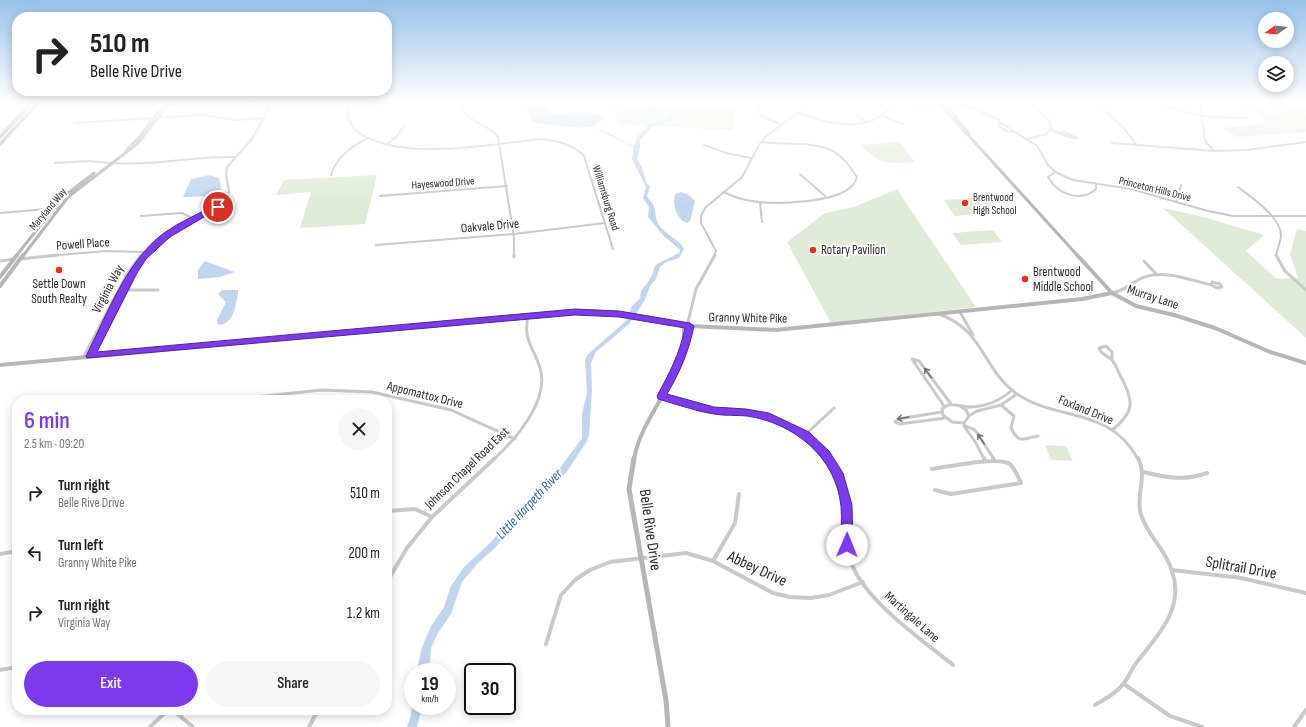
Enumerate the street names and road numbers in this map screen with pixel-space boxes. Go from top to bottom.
street label: Williamsburg Road [590,164,622,232]
street label: Hayeswood Drive [411,174,475,192]
street label: Princeton Hills Drive [1117,174,1193,204]
street label: Maryland Way [27,185,70,233]
street label: Oakvale Drive [460,215,520,237]
street label: Powell Place [56,234,110,254]
street label: Virginia Way [89,262,127,316]
street label: Murray Lane [1125,281,1181,313]
street label: Granny White Pike [709,309,787,327]
street label: Appomattox Drive [384,378,465,412]
street label: Foxland Drive [1056,392,1116,428]
street label: Johnson Chapel Road East [421,424,513,513]
street label: Belle Rive Drive [635,488,665,572]
street label: Abbey Drive [723,547,790,591]
street label: Splitrail Drive [1204,552,1278,584]
street label: Martingale Lane [881,588,943,646]

